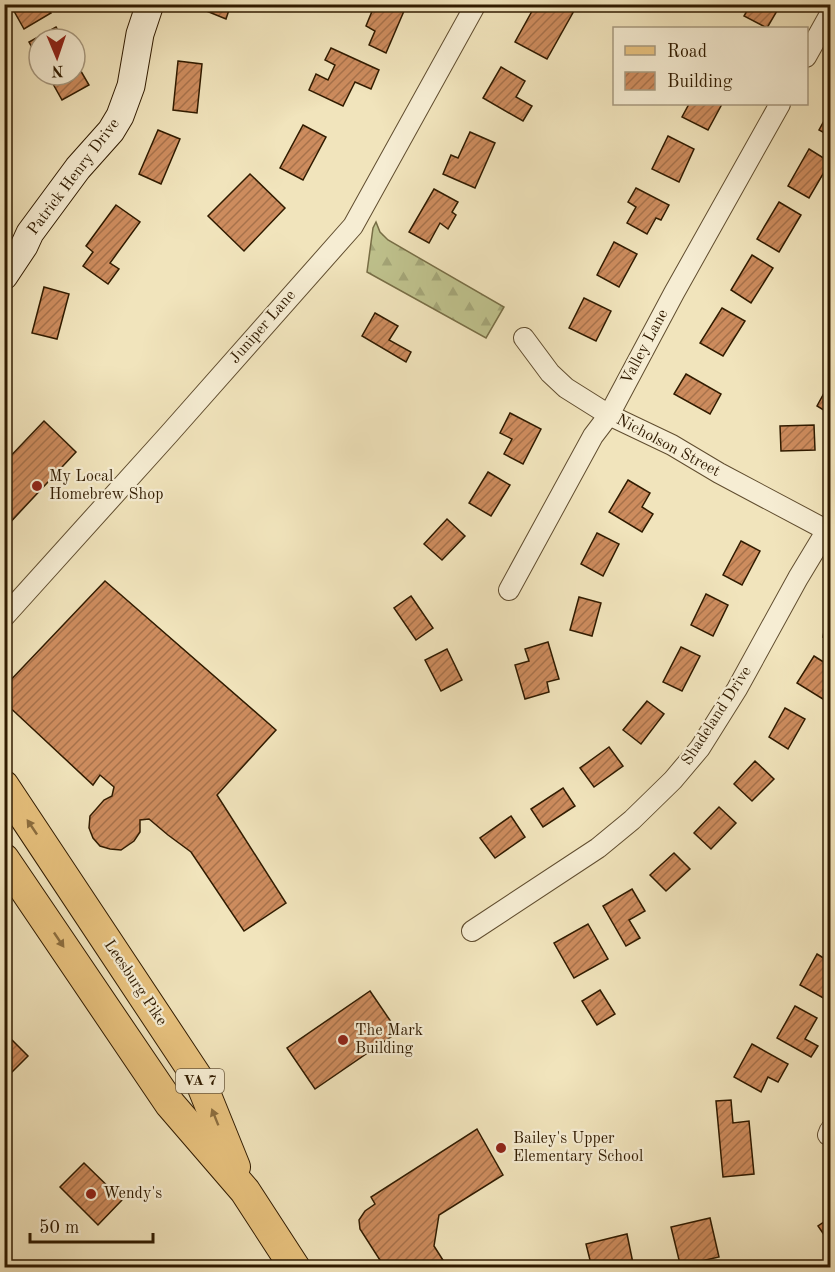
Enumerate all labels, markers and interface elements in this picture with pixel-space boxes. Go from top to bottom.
north arrow [27,27,87,87]
legend [613,27,808,105]
text: Road [667,43,707,61]
text: N [50,62,64,78]
text: Building [667,73,733,91]
street label: Patrick Henry Drive [25,116,123,238]
street label: Juniper Lane [227,287,299,367]
street label: Valley Lane [619,307,671,387]
street label: Nicholson Street [613,412,723,480]
place label: My Local Homebrew Shop [49,469,163,503]
marker: My Local Homebrew Shop [30,479,44,493]
street label: Shadeland Drive [679,664,755,768]
one-way arrow [26,820,38,836]
one-way arrow [53,932,64,949]
street label: Leesburg Pike [100,937,170,1029]
place label: The Mark Building [355,1023,423,1057]
marker: The Mark Building [336,1033,350,1047]
road number: VA 7 [176,1069,224,1093]
one-way arrow [210,1108,220,1126]
place label: Bailey's Upper Elementary School [513,1131,643,1165]
marker: Bailey's Upper Elementary School [494,1141,508,1155]
place label: Wendy's [103,1186,162,1202]
marker: Wendy's [84,1187,98,1201]
scale bar [30,1206,153,1244]
text: 50 m [39,1219,79,1237]

